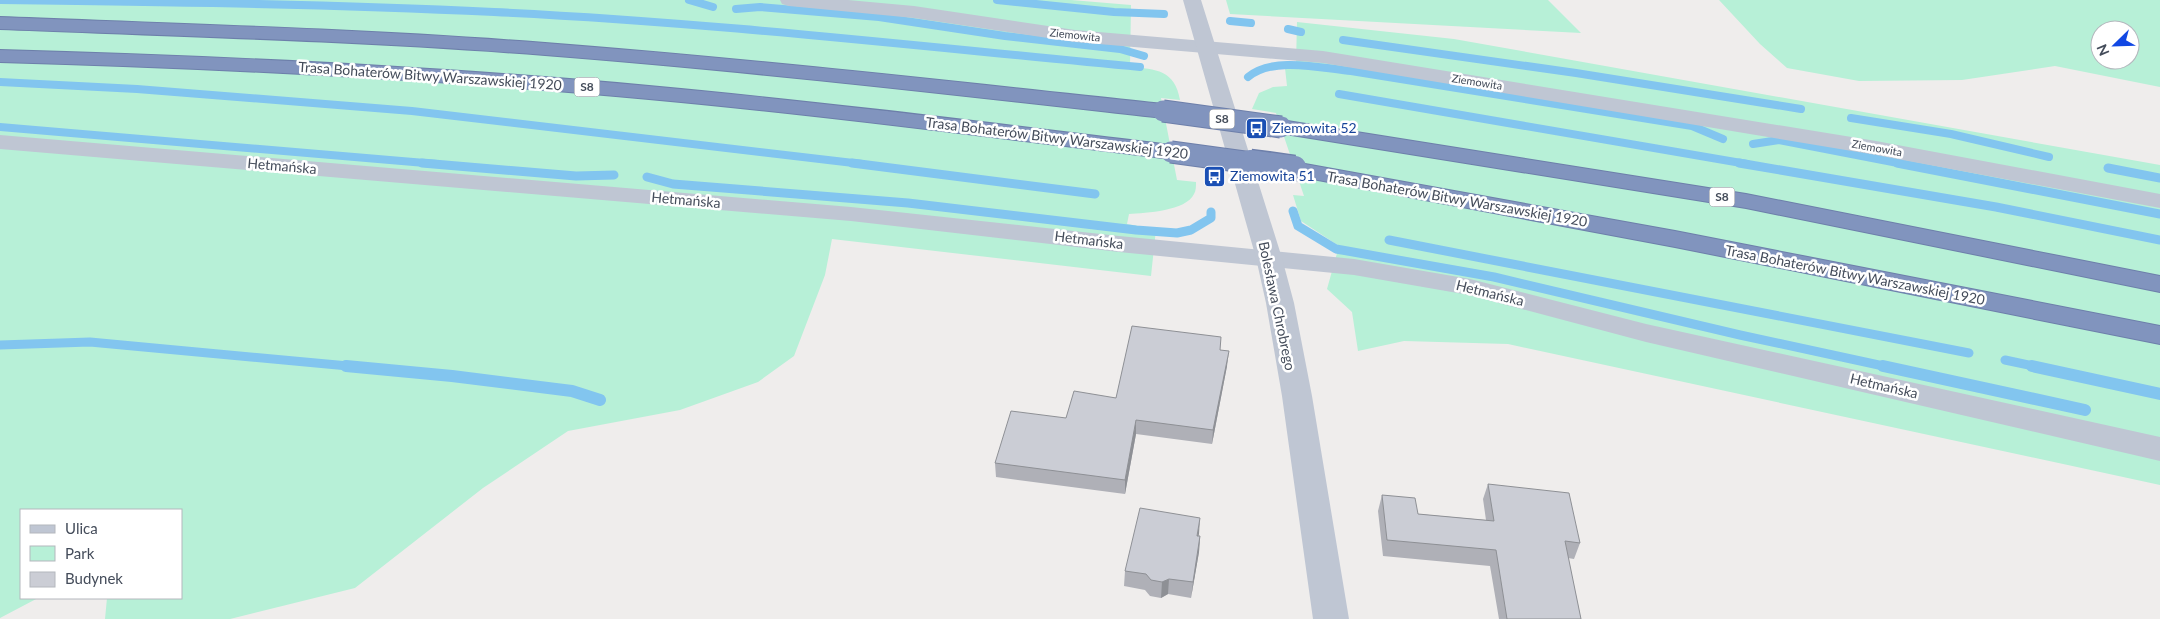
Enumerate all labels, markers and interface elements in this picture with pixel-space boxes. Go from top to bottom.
north arrow [2090,20,2140,70]
street label: Ziemowita [1049,25,1101,44]
text: N [2093,42,2113,59]
street label: Trasa Bohaterów Bitwy Warszawskiej 1920 [298,58,562,93]
street label: Ziemowita [1451,71,1503,92]
road number: S8 [574,77,600,96]
road number: S8 [1210,110,1234,128]
street label: Trasa Bohaterów Bitwy Warszawskiej 1920 [925,113,1189,162]
bus stop icon: Ziemowita 52 [1244,116,1268,140]
place label: Ziemowita 52 [1272,119,1357,136]
street label: Ziemowita [1851,137,1903,158]
street label: Hetmańska [247,154,317,177]
bus stop icon: Ziemowita 51 [1202,164,1226,188]
place label: Ziemowita 51 [1230,167,1315,184]
street label: Trasa Bohaterów Bitwy Warszawskiej 1920 [1326,167,1589,230]
street label: Hetmańska [651,188,721,211]
road number: S8 [1710,188,1734,206]
street label: Hetmańska [1054,227,1124,252]
street label: Bolesława Chrobrego [1256,240,1299,372]
street label: Trasa Bohaterów Bitwy Warszawskiej 1920 [1724,241,1986,308]
street label: Hetmańska [1454,276,1526,309]
street label: Hetmańska [1848,369,1920,402]
legend [20,509,182,599]
text: Ulica [65,519,98,537]
text: Park [65,544,95,562]
text: Budynek [65,569,123,587]

